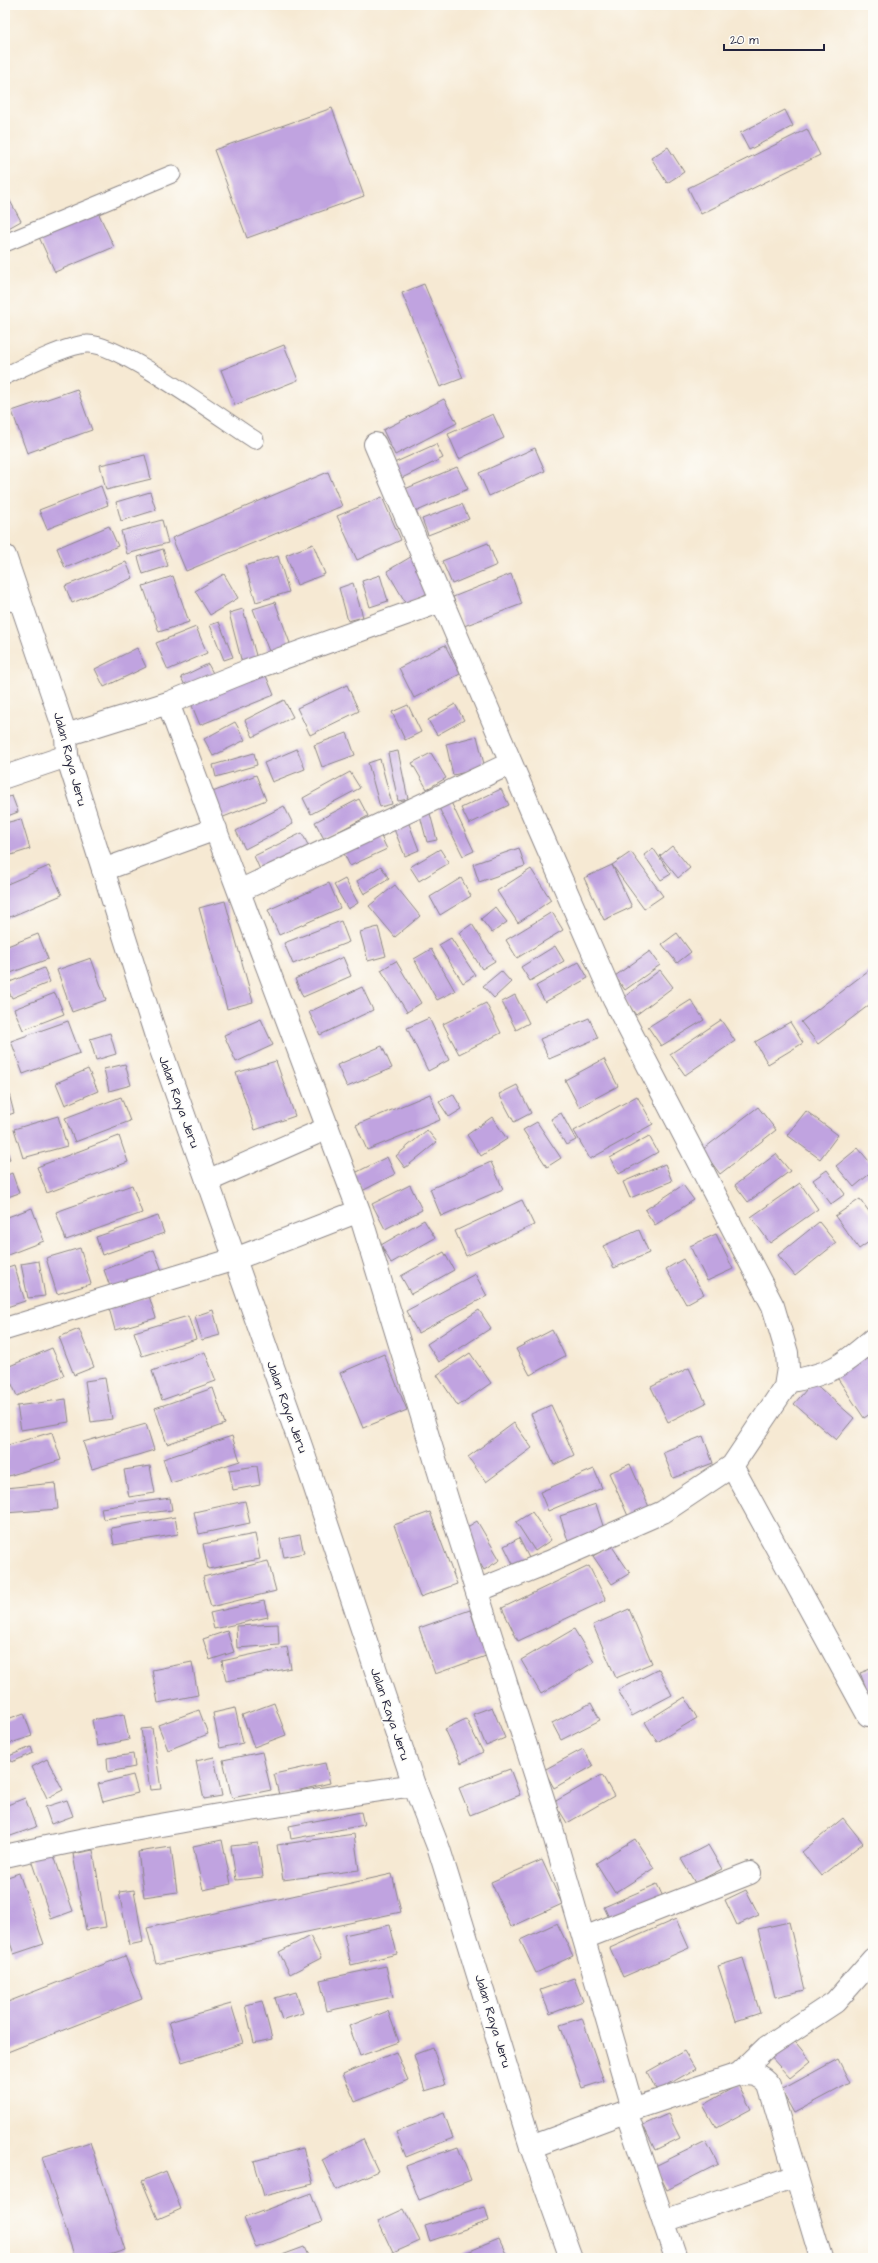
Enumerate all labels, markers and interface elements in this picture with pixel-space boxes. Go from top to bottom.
scale bar [724,26,824,52]
text: 20 m [730,32,759,49]
street label: Jalan Raya Jeru [48,710,91,809]
street label: Jalan Raya Jeru [153,1054,204,1151]
street label: Jalan Raya Jeru [261,1359,312,1456]
street label: Jalan Raya Jeru [365,1666,414,1763]
street label: Jalan Raya Jeru [469,1972,516,2070]

